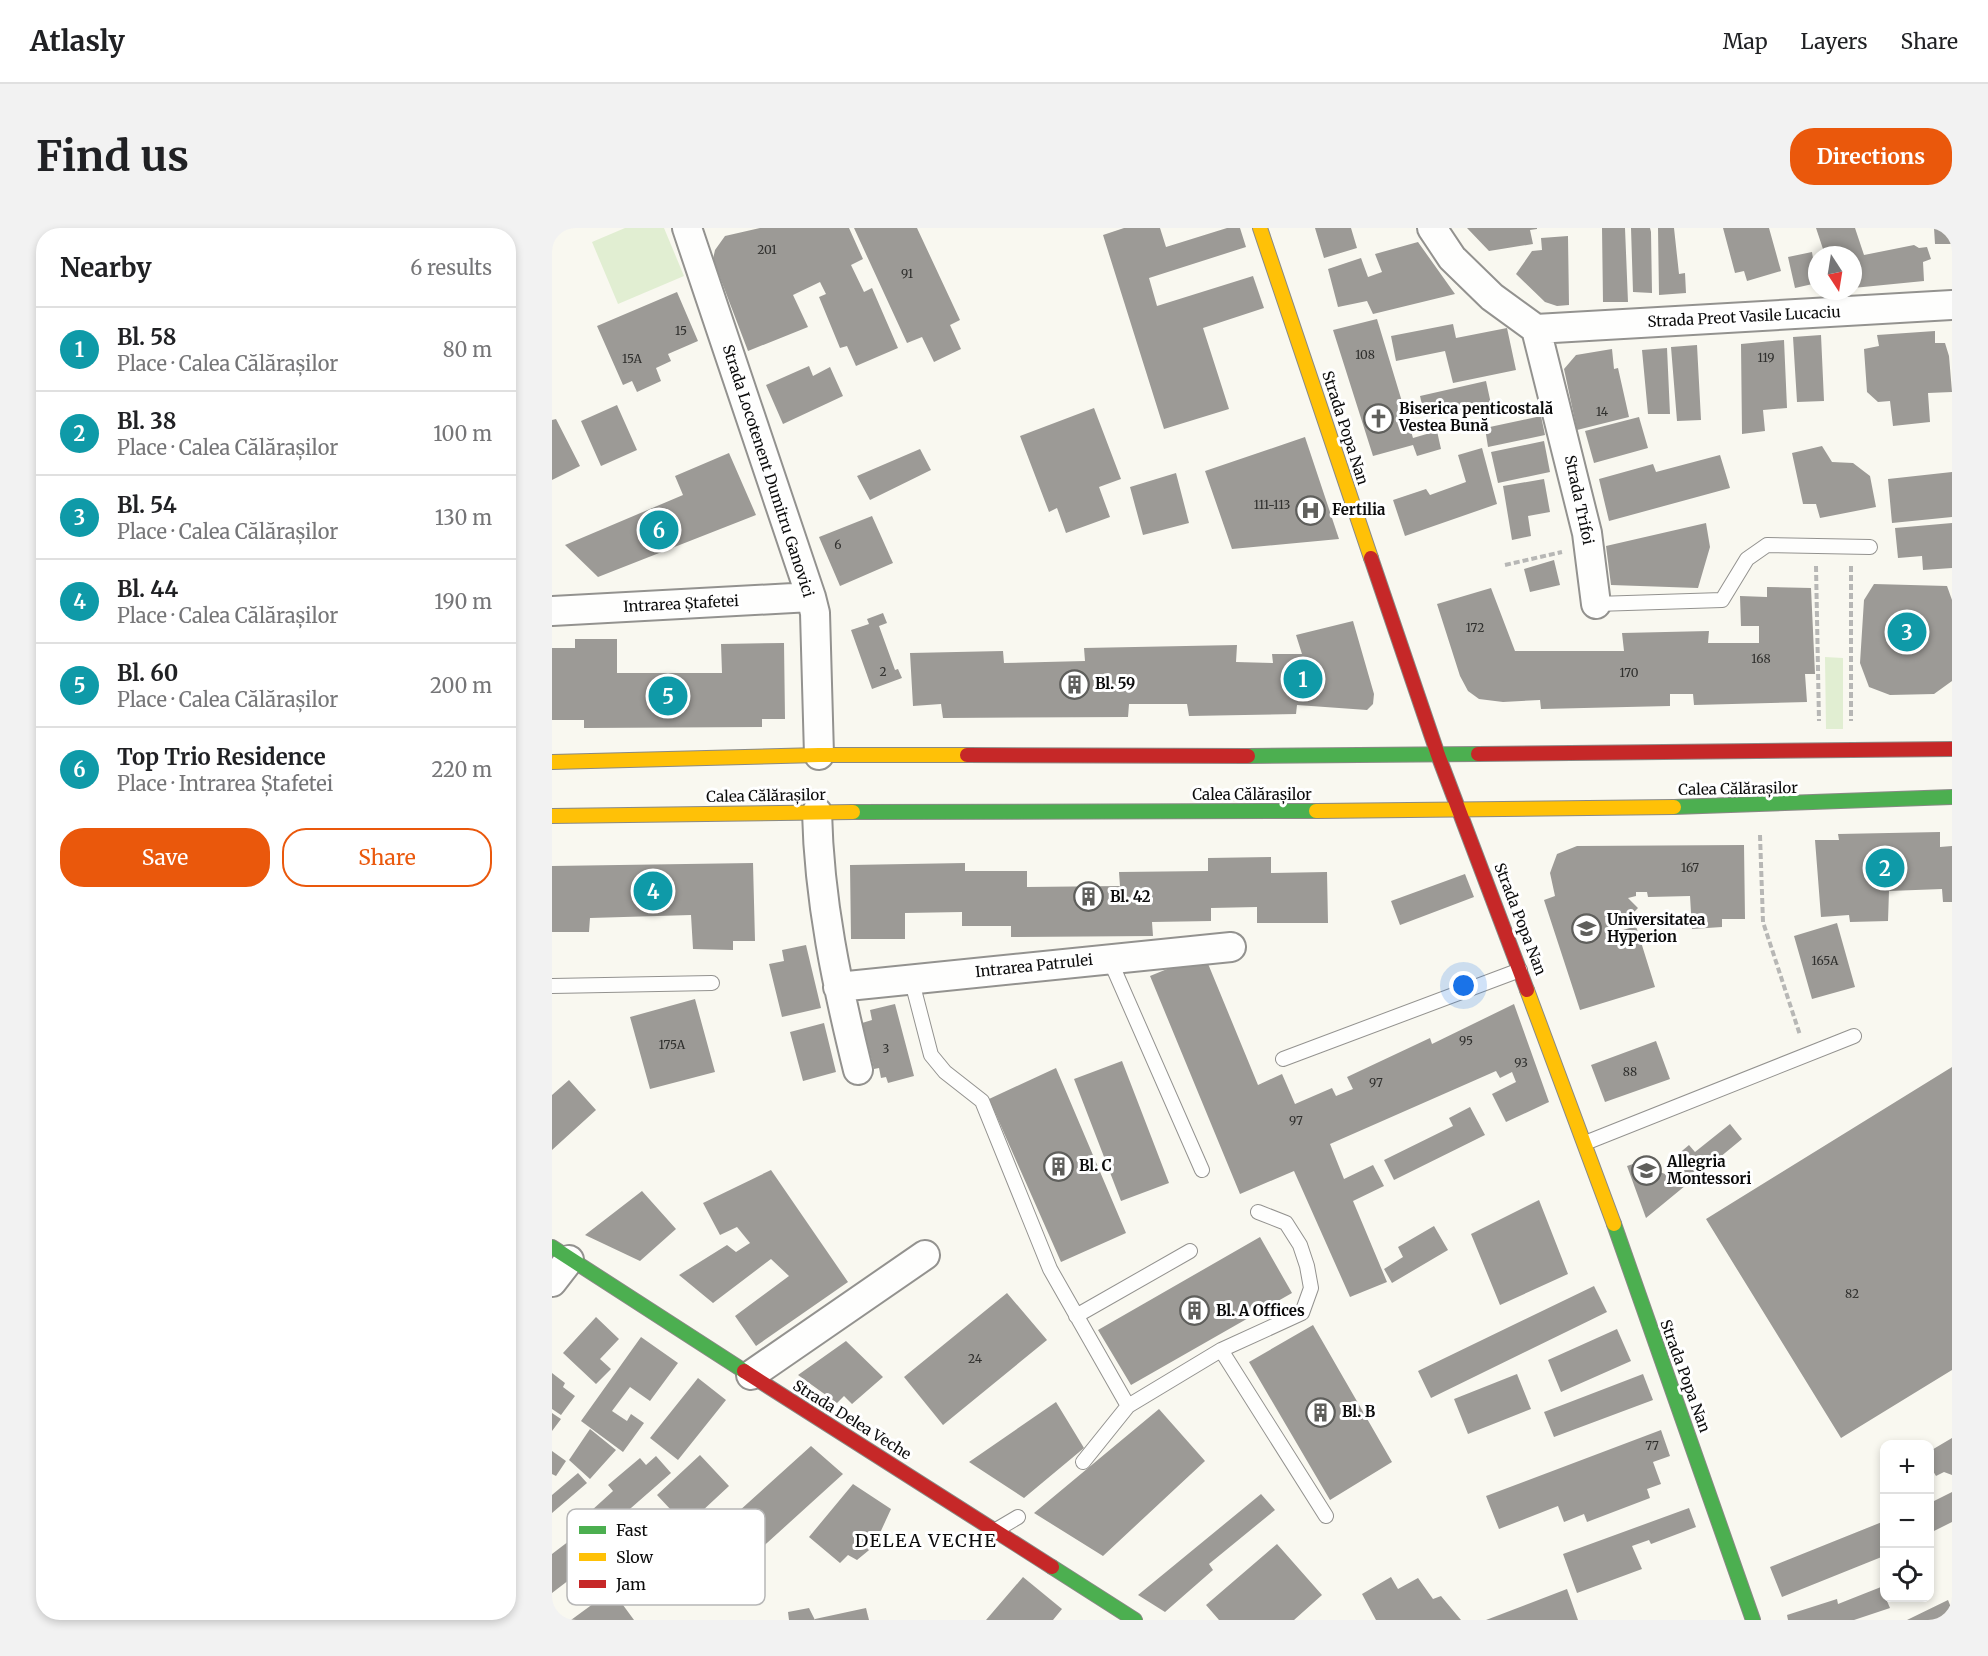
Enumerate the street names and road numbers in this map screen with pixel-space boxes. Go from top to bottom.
street label: Strada Preot Vasile Lucaciu [1647,302,1841,331]
street label: Strada Locotenent Dumitru Ganovici [719,342,818,600]
street label: Strada Popa Nan [1318,368,1373,487]
street label: Strada Trifoi [1561,453,1598,547]
street label: Intrarea Ștafetei [623,591,739,617]
street label: Calea Călărașilor [1678,778,1798,800]
street label: Calea Călărașilor [706,785,826,807]
street label: Calea Călărașilor [1192,785,1312,805]
street label: Strada Popa Nan [1490,860,1551,978]
street label: Intrarea Patrulei [974,950,1094,981]
street label: Strada Popa Nan [1656,1317,1715,1435]
street label: Strada Delea Veche [790,1375,915,1464]

